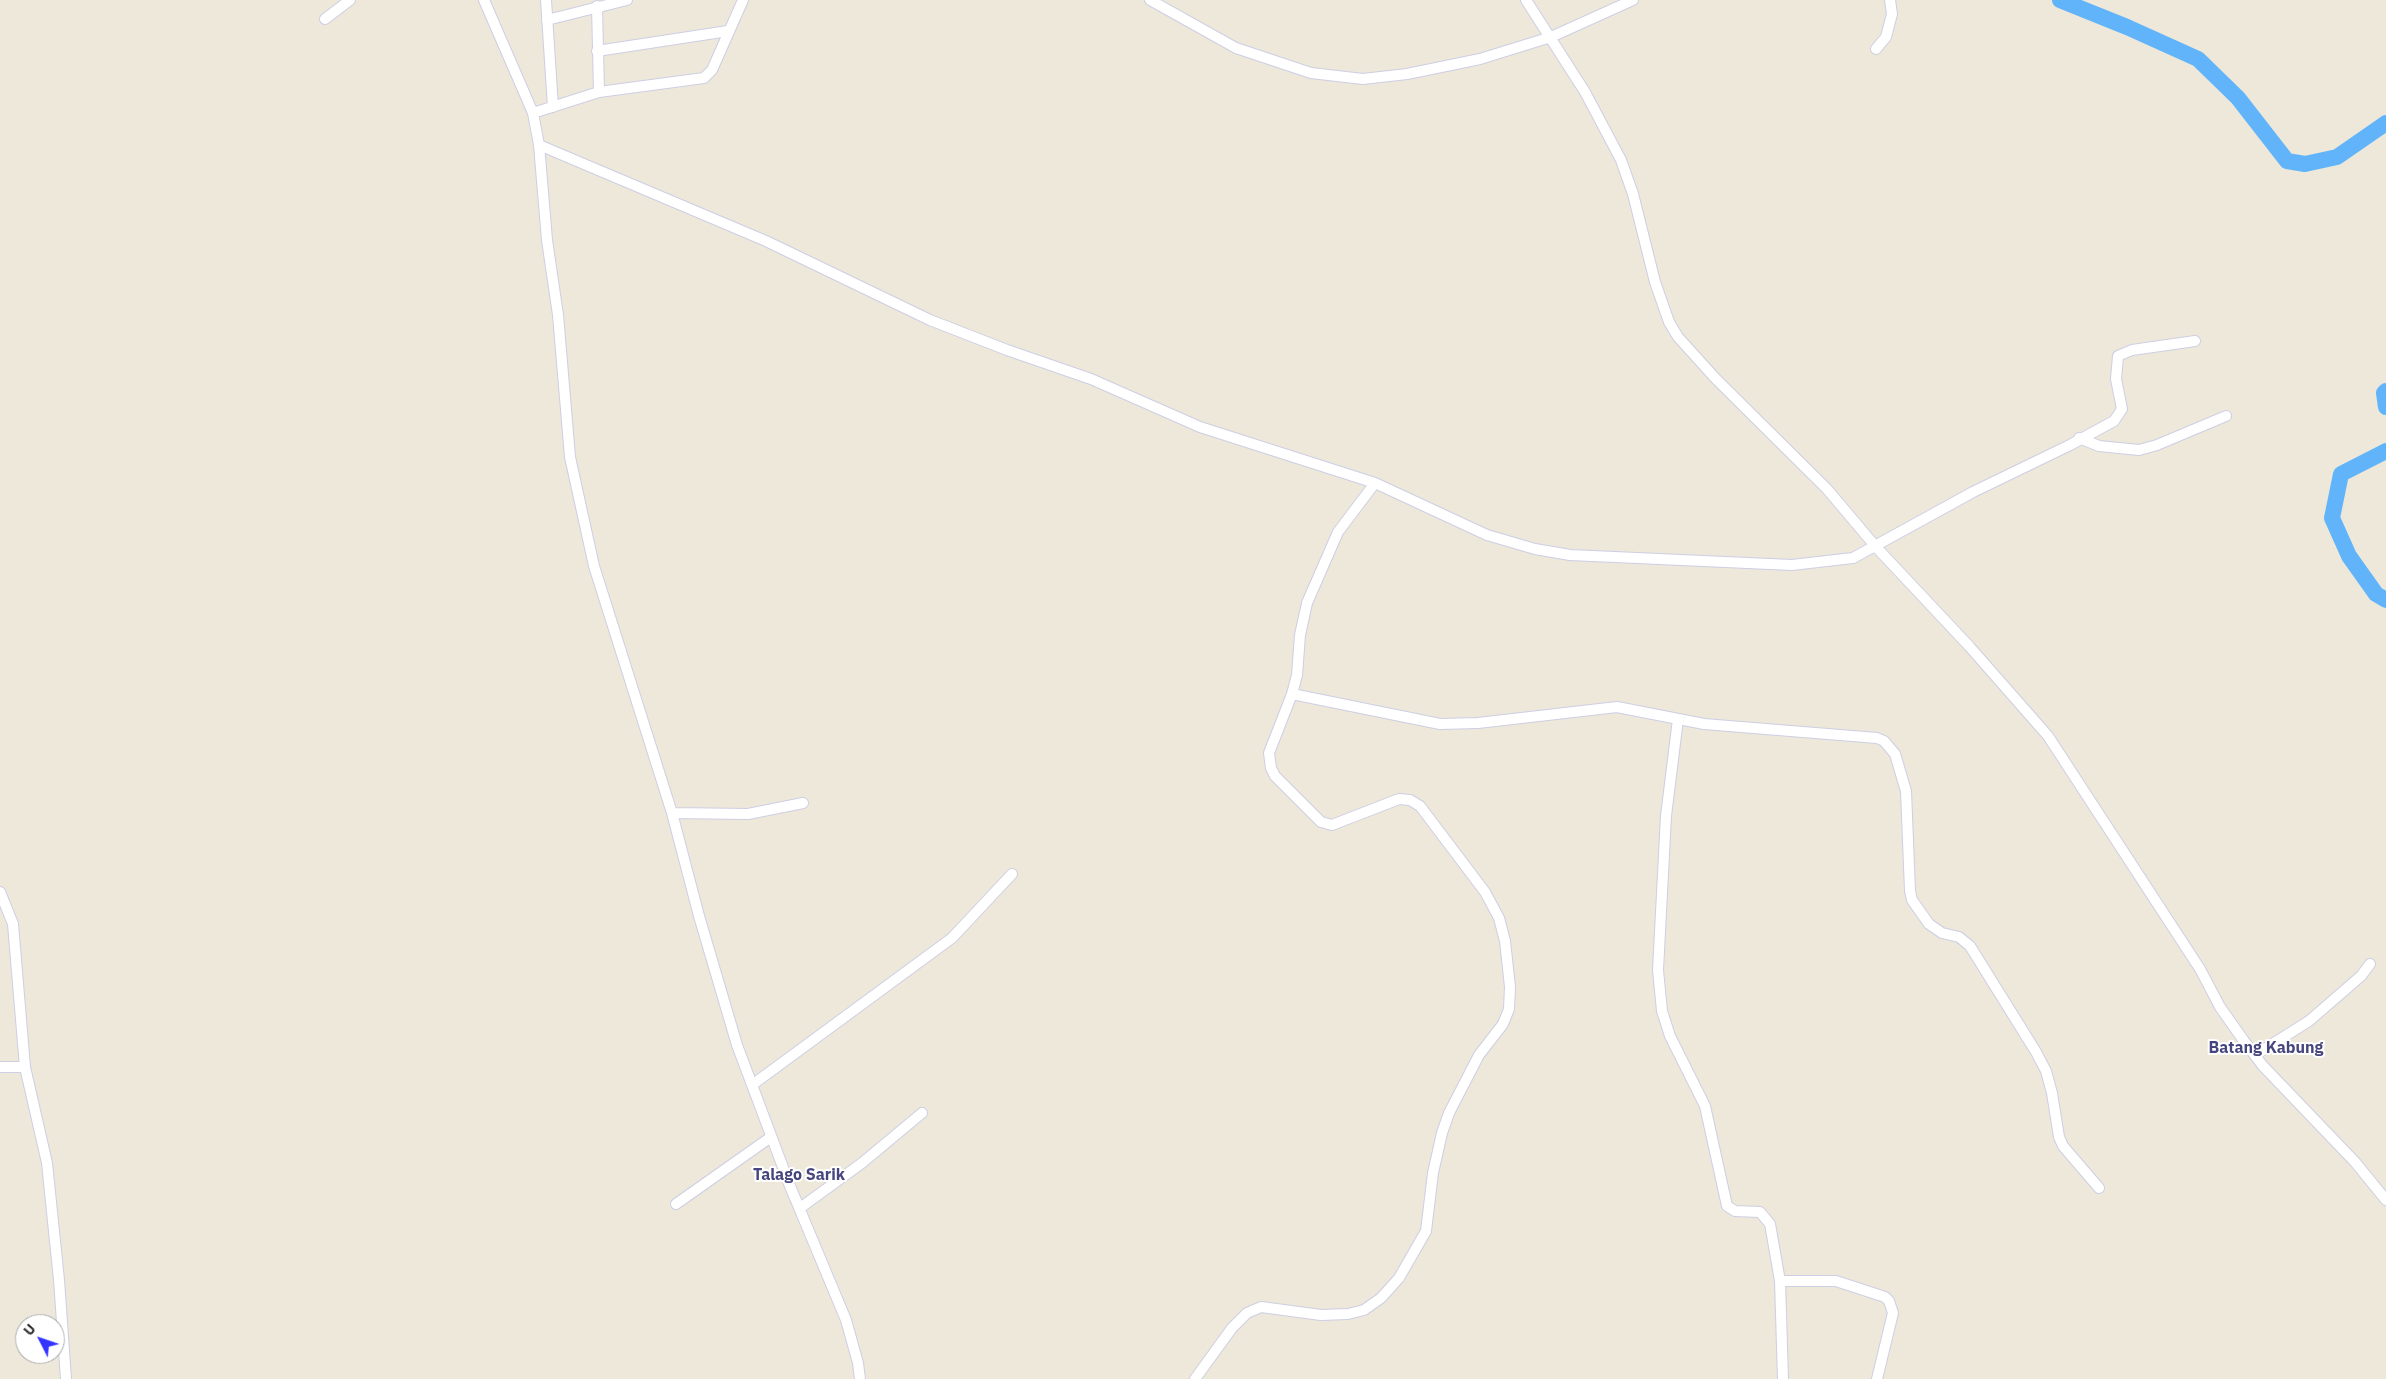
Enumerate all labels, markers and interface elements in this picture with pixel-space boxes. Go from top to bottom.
district label: Batang Kabung [2209,1038,2323,1058]
district label: Talago Sarik [753,1165,845,1185]
north arrow [15,1314,65,1364]
text: U [19,1320,39,1339]

